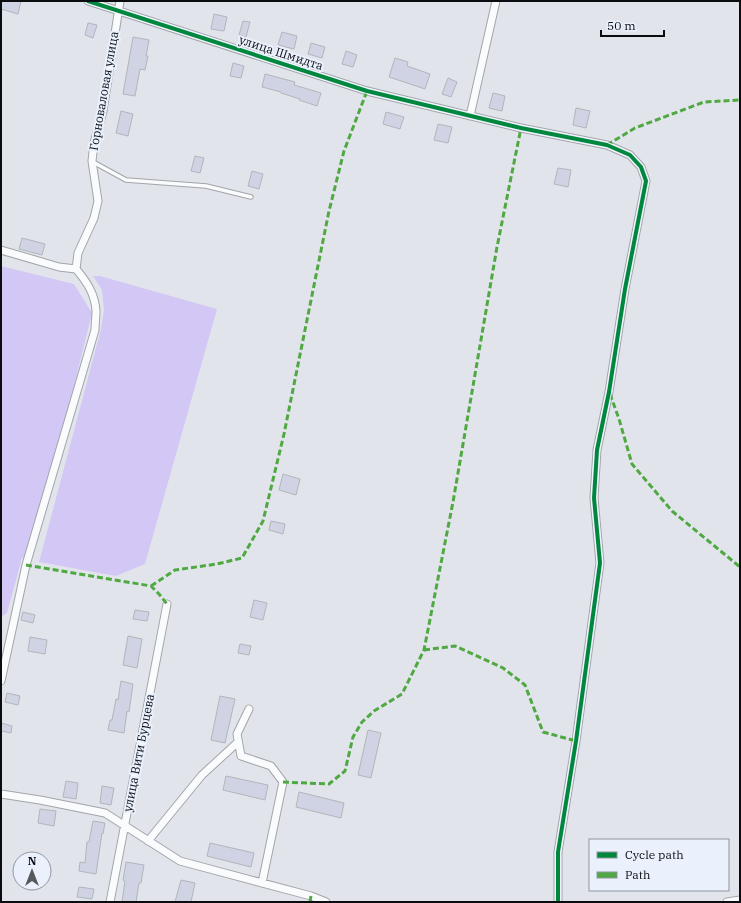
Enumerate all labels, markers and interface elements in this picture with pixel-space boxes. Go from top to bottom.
scale bar [601,12,664,38]
text: 50 m [607,18,636,33]
street label: Горноваловая улица [86,30,121,152]
street label: улица Шмидта [237,32,326,73]
street label: улица Вити Бурцева [120,692,157,813]
legend [589,839,729,891]
text: Cycle path [625,847,684,862]
north arrow [12,851,52,891]
text: N [28,854,37,868]
text: Path [625,867,651,882]

